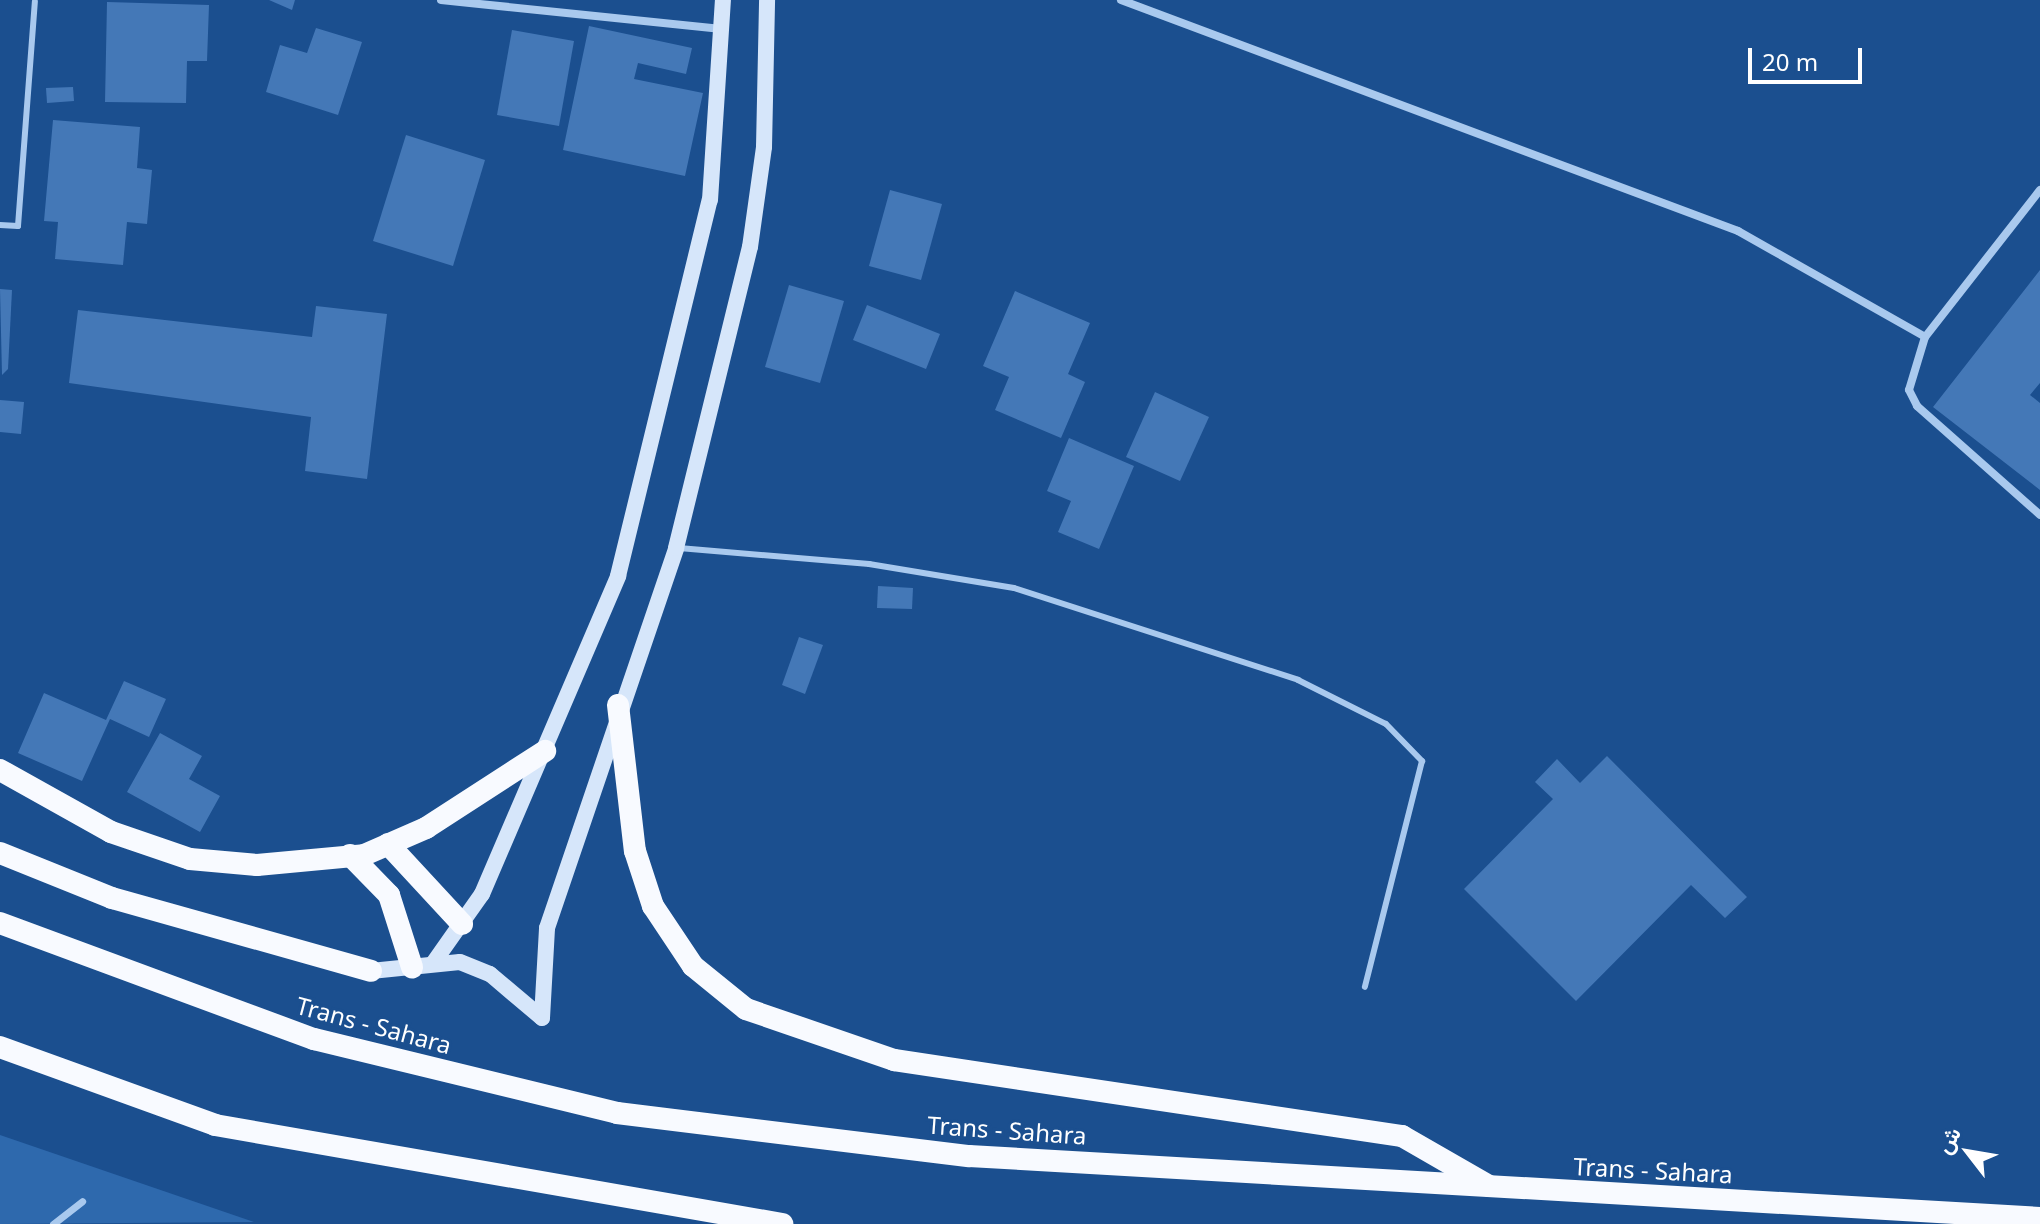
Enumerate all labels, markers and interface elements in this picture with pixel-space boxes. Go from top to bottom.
scale bar [1752,32,1866,82]
text: 20 m [1762,45,1818,78]
street label: Trans - Sahara [293,990,455,1060]
street label: Trans - Sahara [926,1110,1088,1150]
north arrow [1928,1112,2008,1192]
text: ش [1928,1121,1967,1159]
street label: Trans - Sahara [1573,1151,1733,1189]

